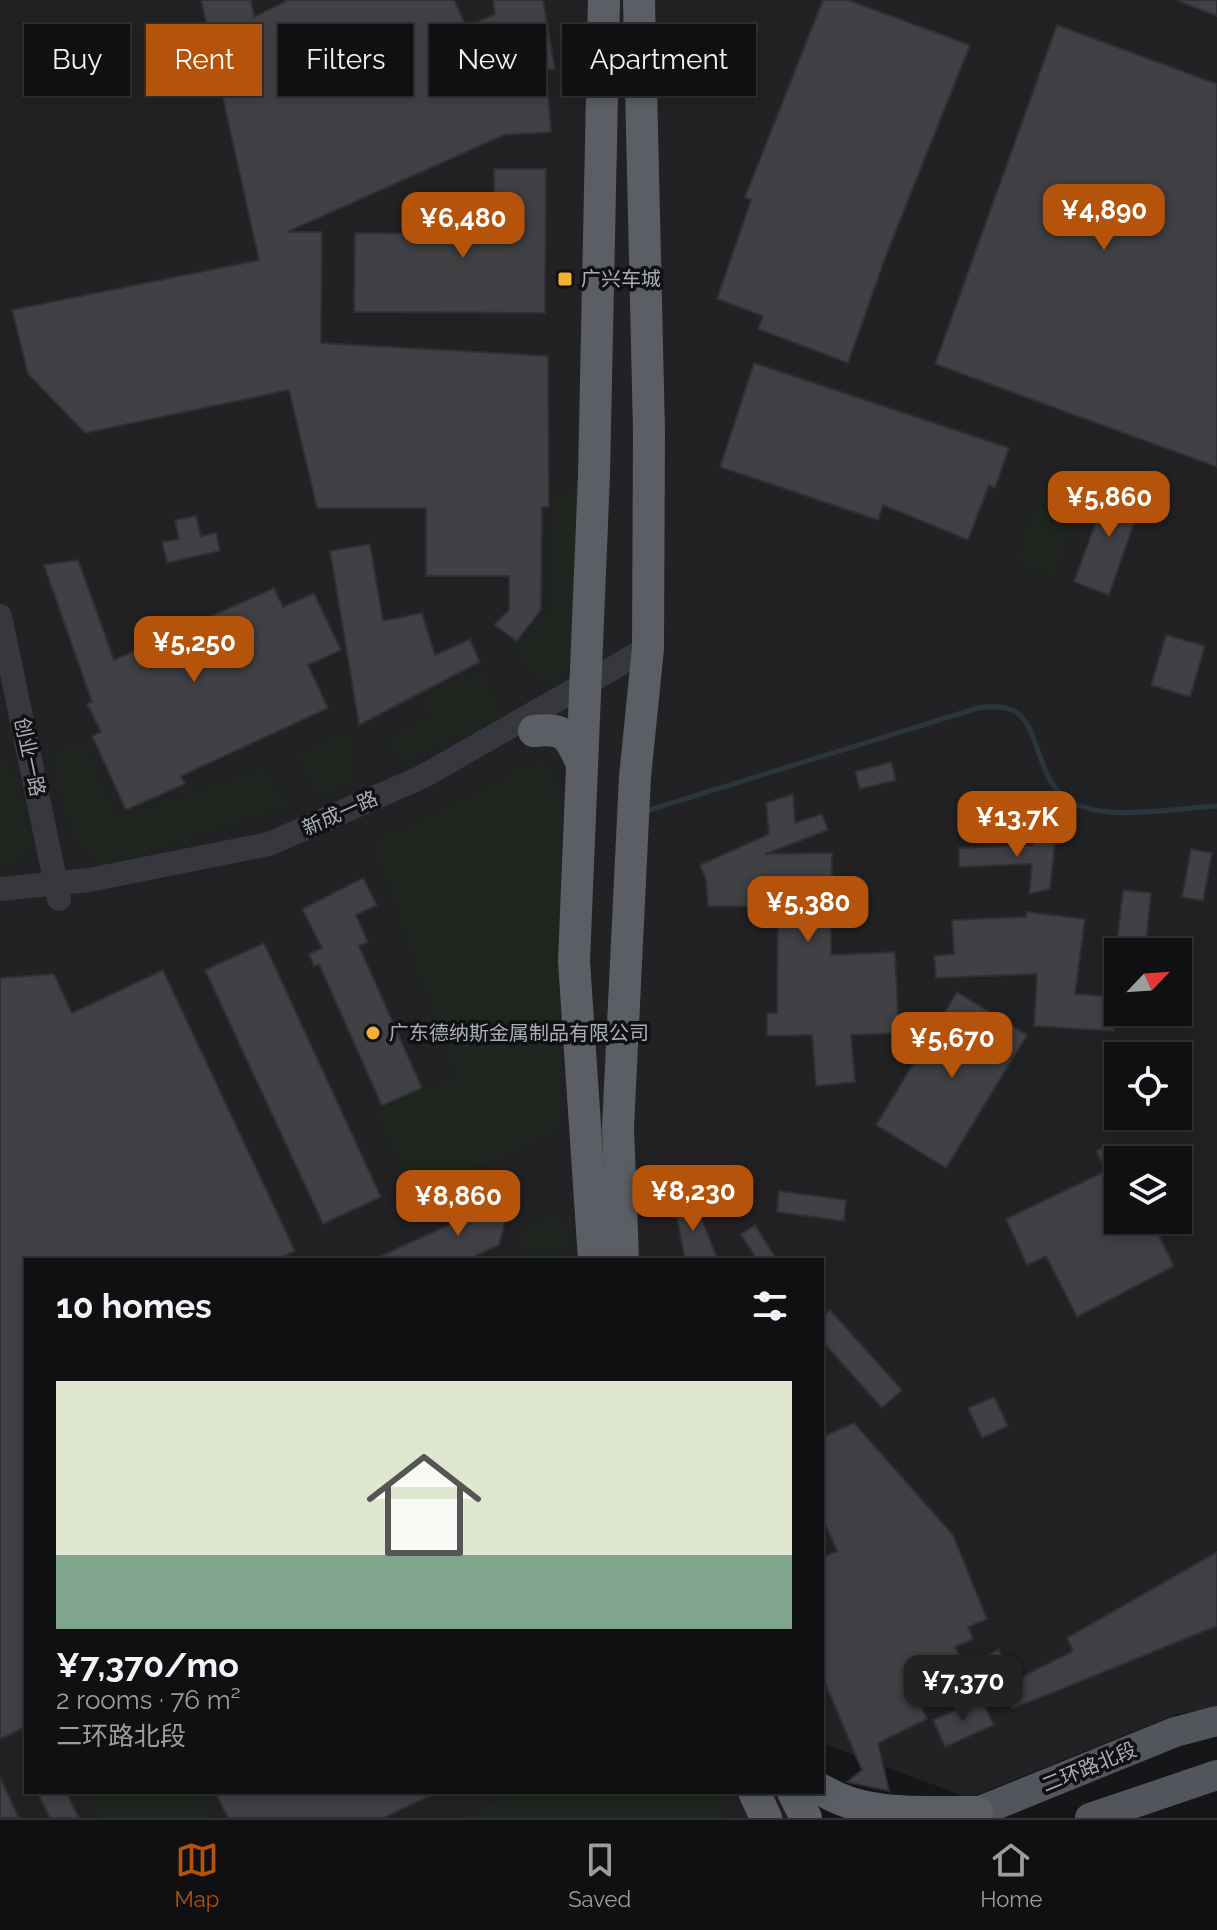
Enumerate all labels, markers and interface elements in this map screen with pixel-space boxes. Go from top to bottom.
chip: Buy [24,24,130,96]
chip: Rent [146,24,262,96]
chip: Filters [278,24,413,96]
chip: New [429,24,546,96]
chip: Apartment [562,24,756,96]
pin: ¥4,890 [1039,184,1169,252]
pin: ¥6,480 [398,192,528,260]
text: ¥4,890 [1061,195,1147,225]
text: ¥6,480 [420,203,506,233]
place label: 广兴车城 [581,267,661,291]
marker: 广兴车城 [556,270,574,288]
pin: ¥5,860 [1044,471,1174,539]
text: ¥5,860 [1066,482,1152,512]
pin: ¥5,250 [129,616,259,684]
text: ¥5,250 [152,627,236,657]
street label: 创业一路 [10,715,50,799]
street label: 新成一路 [299,786,381,840]
pin: ¥13.7K [952,791,1082,859]
text: ¥13.7K [975,802,1059,832]
pin: ¥5,380 [743,876,873,944]
text: ¥5,380 [765,887,851,917]
north arrow [1104,938,1192,1026]
map controls [1104,938,1192,1234]
pin: ¥5,670 [887,1012,1017,1080]
place label: 广东德纳斯金属制品有限公司 [389,1021,649,1045]
text: ¥5,670 [909,1023,995,1053]
marker: 广东德纳斯金属制品有限公司 [364,1024,382,1042]
button: locate [1104,1042,1192,1130]
button: layers [1104,1146,1192,1234]
pin: ¥8,230 [628,1165,758,1233]
pin: ¥8,860 [393,1170,523,1238]
text: ¥8,230 [650,1176,736,1206]
text: ¥8,860 [414,1181,502,1211]
icon: filters [748,1284,792,1328]
text: 10 homes [56,1286,212,1326]
icon: home [352,1433,496,1577]
text: ¥7,370/mo [56,1645,239,1685]
pin: ¥7,370 [898,1655,1028,1723]
text: ¥7,370 [922,1666,1004,1696]
text: 2 rooms · 76 m² [56,1685,241,1715]
text: 二环路北段 [56,1721,186,1751]
street label: 二环路北段 [1038,1737,1140,1797]
tab: Map [175,1838,219,1912]
tab: Saved [568,1838,631,1912]
tab: Home [980,1838,1042,1912]

